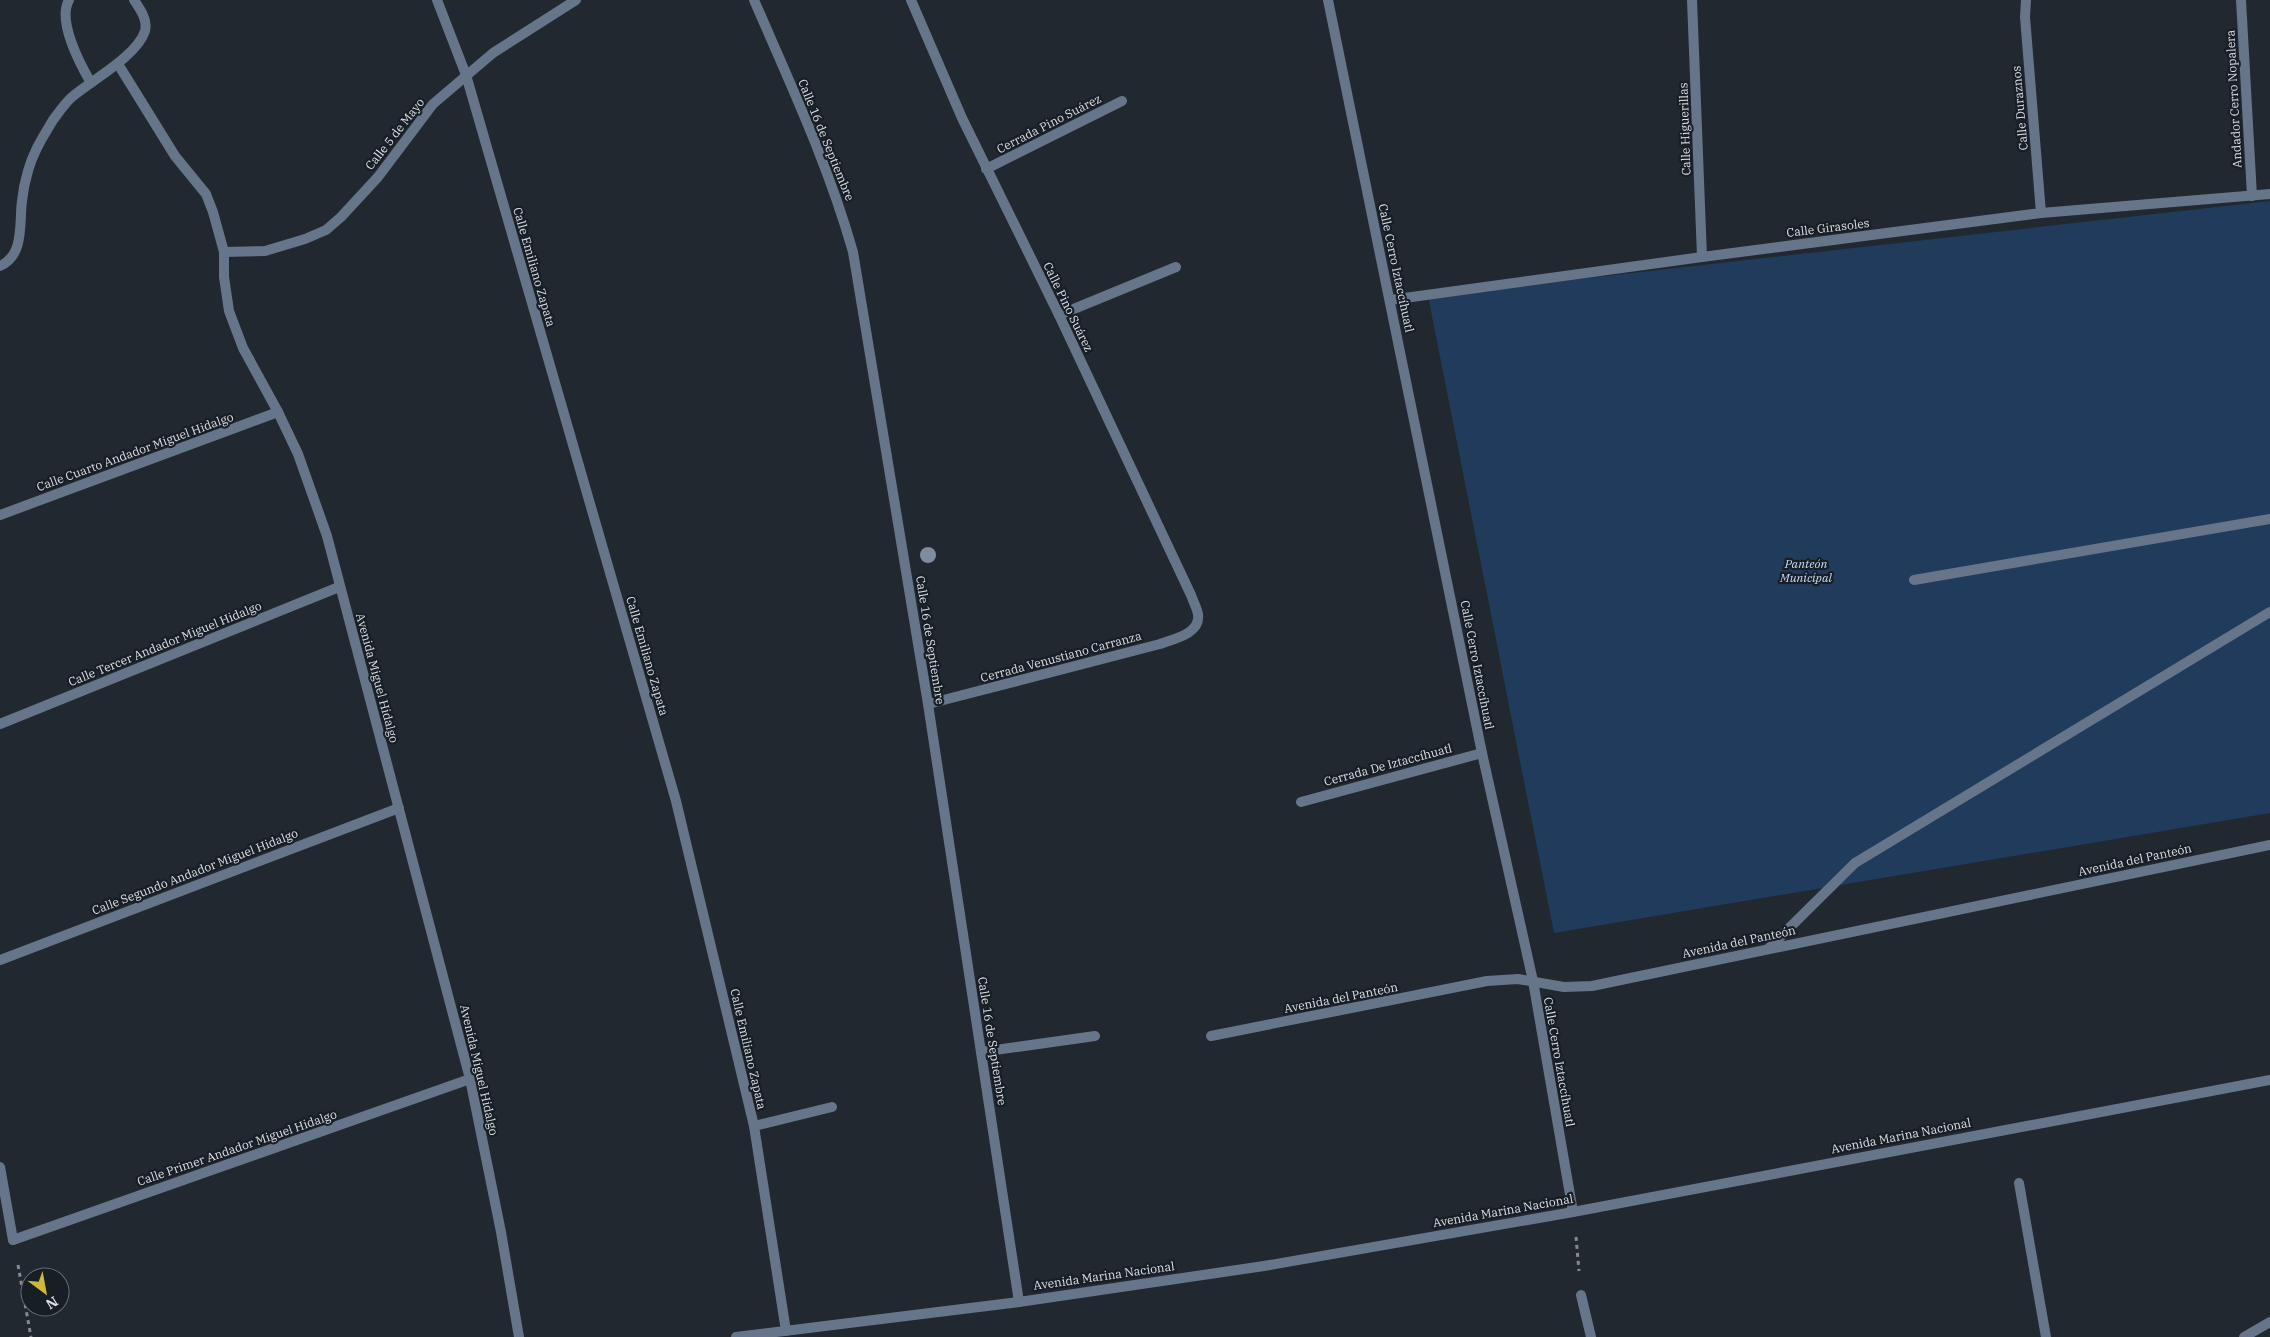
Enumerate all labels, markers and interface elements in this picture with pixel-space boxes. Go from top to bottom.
street label: Andador Cerro Nopalera [2222,29,2245,168]
street label: Calle Duraznos [2008,65,2031,151]
street label: Calle 16 de Septiembre [795,77,858,203]
street label: Calle Higuerillas [1675,82,1694,176]
street label: Cerrada Pino Suárez [994,91,1104,156]
street label: Calle 5 de Mayo [362,95,427,173]
street label: Calle Cerro Iztaccíhuatl [1376,202,1418,334]
street label: Calle Emiliano Zapata [510,205,559,329]
street label: Calle Girasoles [1786,215,1870,240]
street label: Calle Pino Suárez [1040,259,1097,354]
street label: Calle Cuarto Andador Miguel Hidalgo [34,409,236,494]
park label: Panteón Municipal [1779,556,1833,585]
street label: Calle 16 de Septiembre [913,575,948,705]
street label: Calle Emiliano Zapata [623,594,672,718]
street label: Calle Tercer Andador Miguel Hidalgo [66,598,264,689]
street label: Calle Cerro Iztaccíhuatl [1458,599,1497,731]
street label: Avenida Miguel Hidalgo [353,611,402,745]
street label: Cerrada Venustiano Carranza [979,628,1143,685]
street label: Cerrada De Iztaccíhuatl [1322,740,1454,789]
street label: Calle Segundo Andador Miguel Hidalgo [90,825,300,918]
street label: Avenida del Panteón [2077,840,2193,879]
street label: Avenida del Panteón [1681,922,1797,961]
street label: Calle 16 de Septiembre [975,976,1010,1106]
street label: Avenida del Panteón [1283,979,1399,1016]
street label: Calle Emiliano Zapata [727,987,770,1111]
street label: Calle Cerro Iztaccíhuatl [1541,996,1578,1128]
street label: Avenida Miguel Hidalgo [457,1003,502,1137]
street label: Calle Primer Andador Miguel Hidalgo [135,1106,339,1189]
street label: Avenida Marina Nacional [1830,1115,1973,1156]
street label: Avenida Marina Nacional [1432,1191,1575,1230]
street label: Avenida Marina Nacional [1032,1258,1176,1293]
north arrow [20,1267,70,1317]
text: N [42,1292,61,1314]

